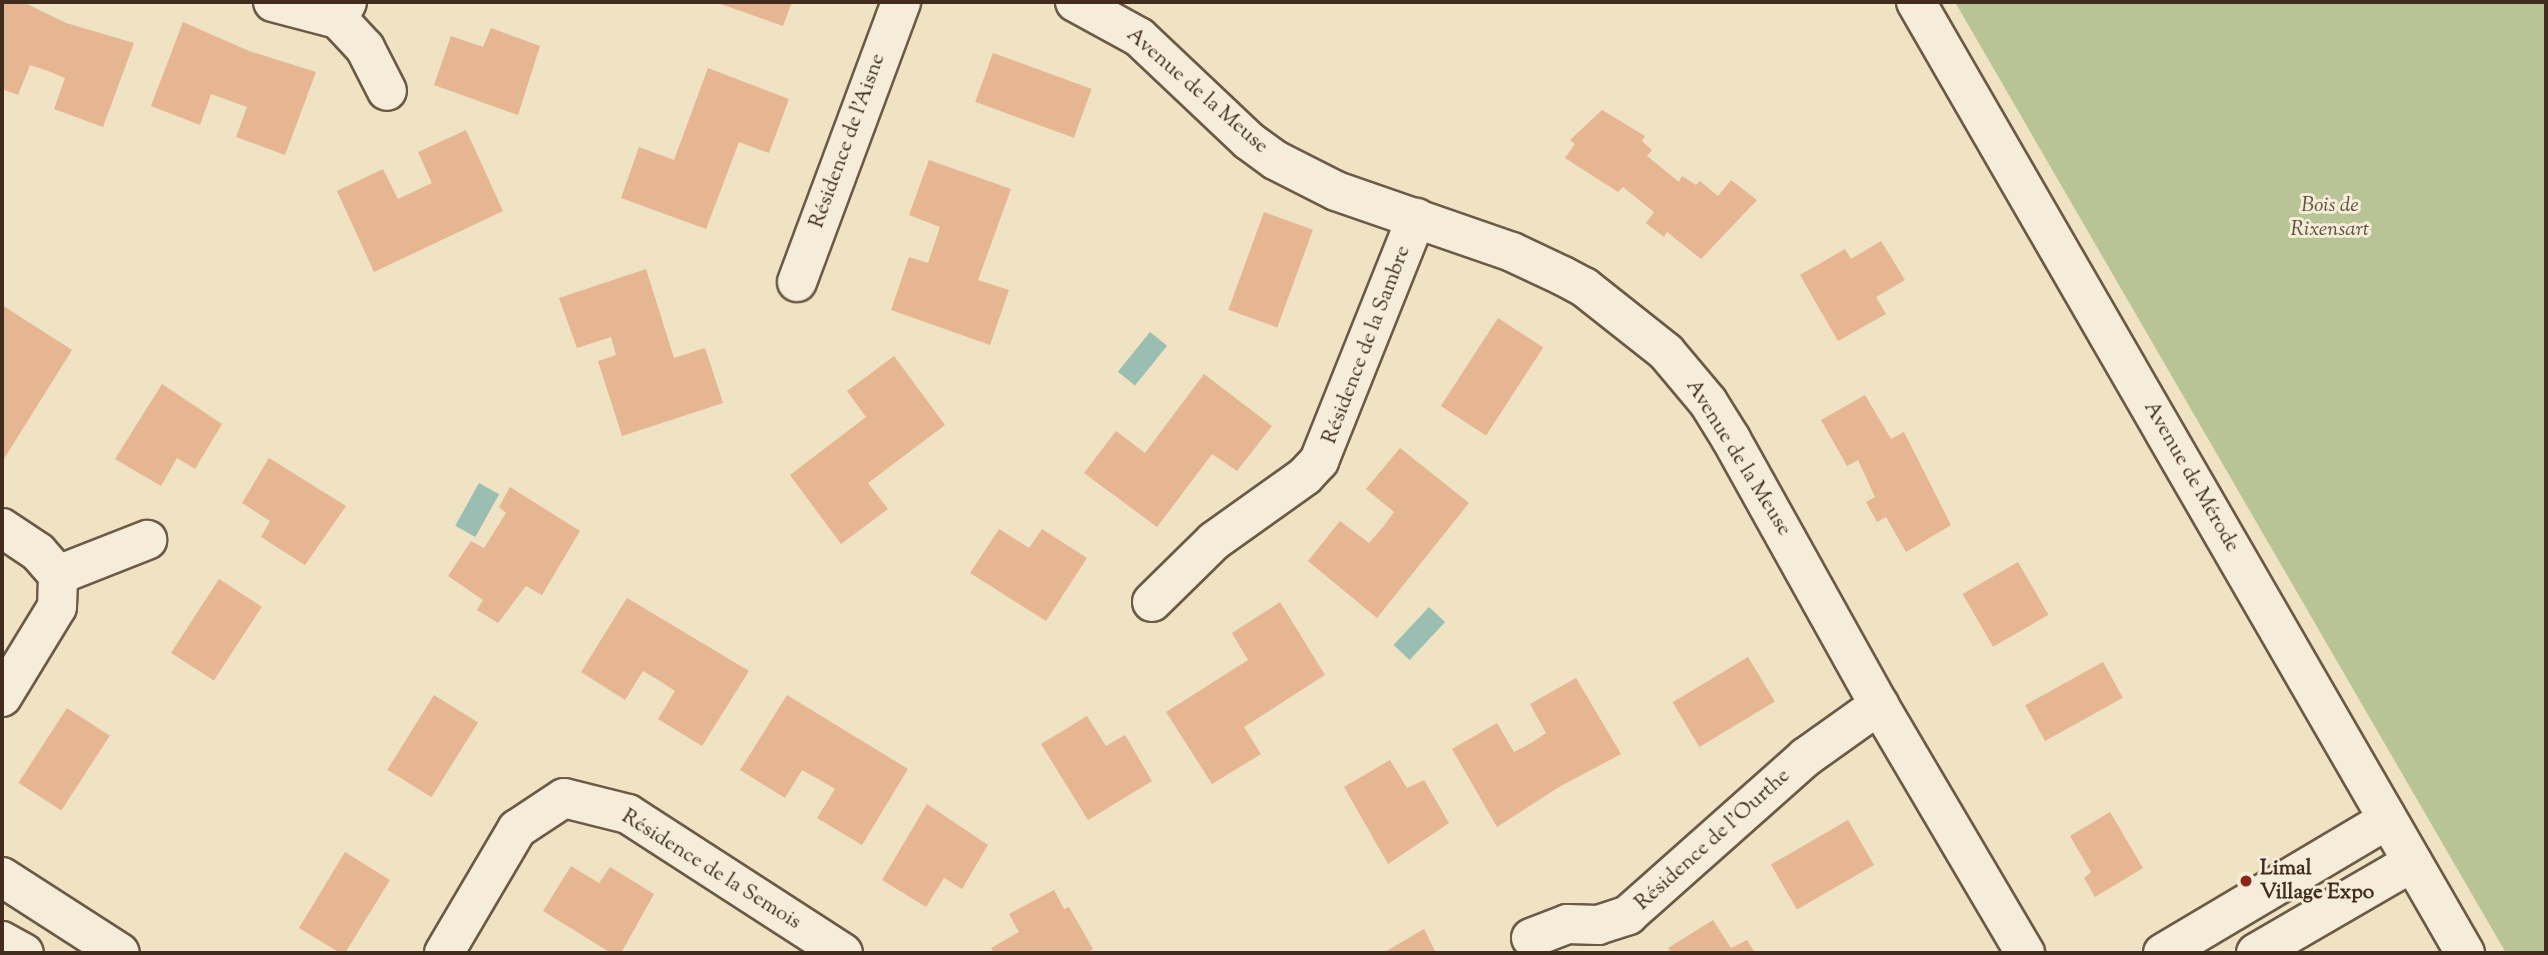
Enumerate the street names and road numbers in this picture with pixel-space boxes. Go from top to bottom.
street label: Avenue de la Meuse [1121,23,1273,159]
street label: Résidence de l'Aisne [805,50,891,232]
street label: Résidence de la Sambre [1318,242,1416,448]
street label: Avenue de la Meuse [1680,375,1796,541]
street label: Avenue de Mérode [2138,397,2244,557]
street label: Résidence de l'Ourthe [1630,764,1796,916]
street label: Résidence de la Semois [617,805,805,935]

